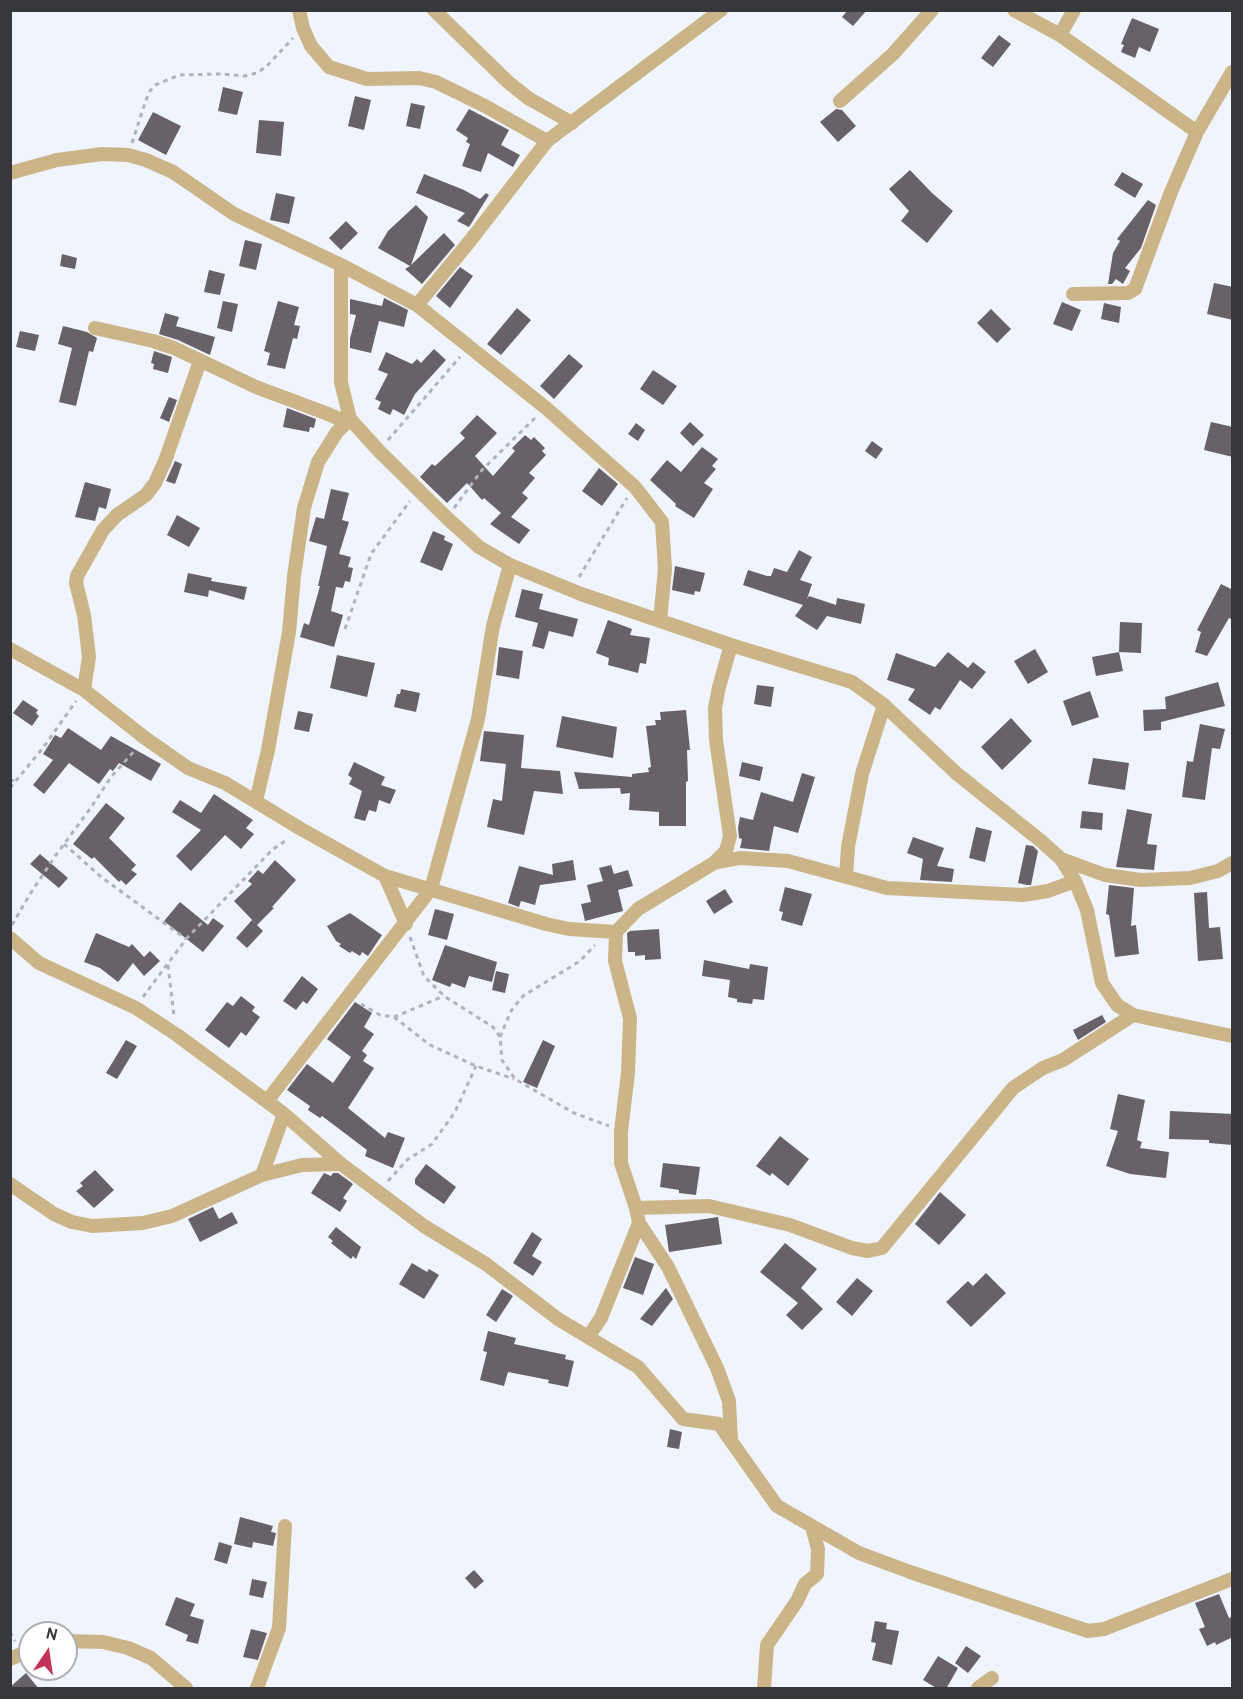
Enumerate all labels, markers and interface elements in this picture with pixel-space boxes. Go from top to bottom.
north arrow [18,1621,78,1681]
text: N [44,1624,59,1646]

